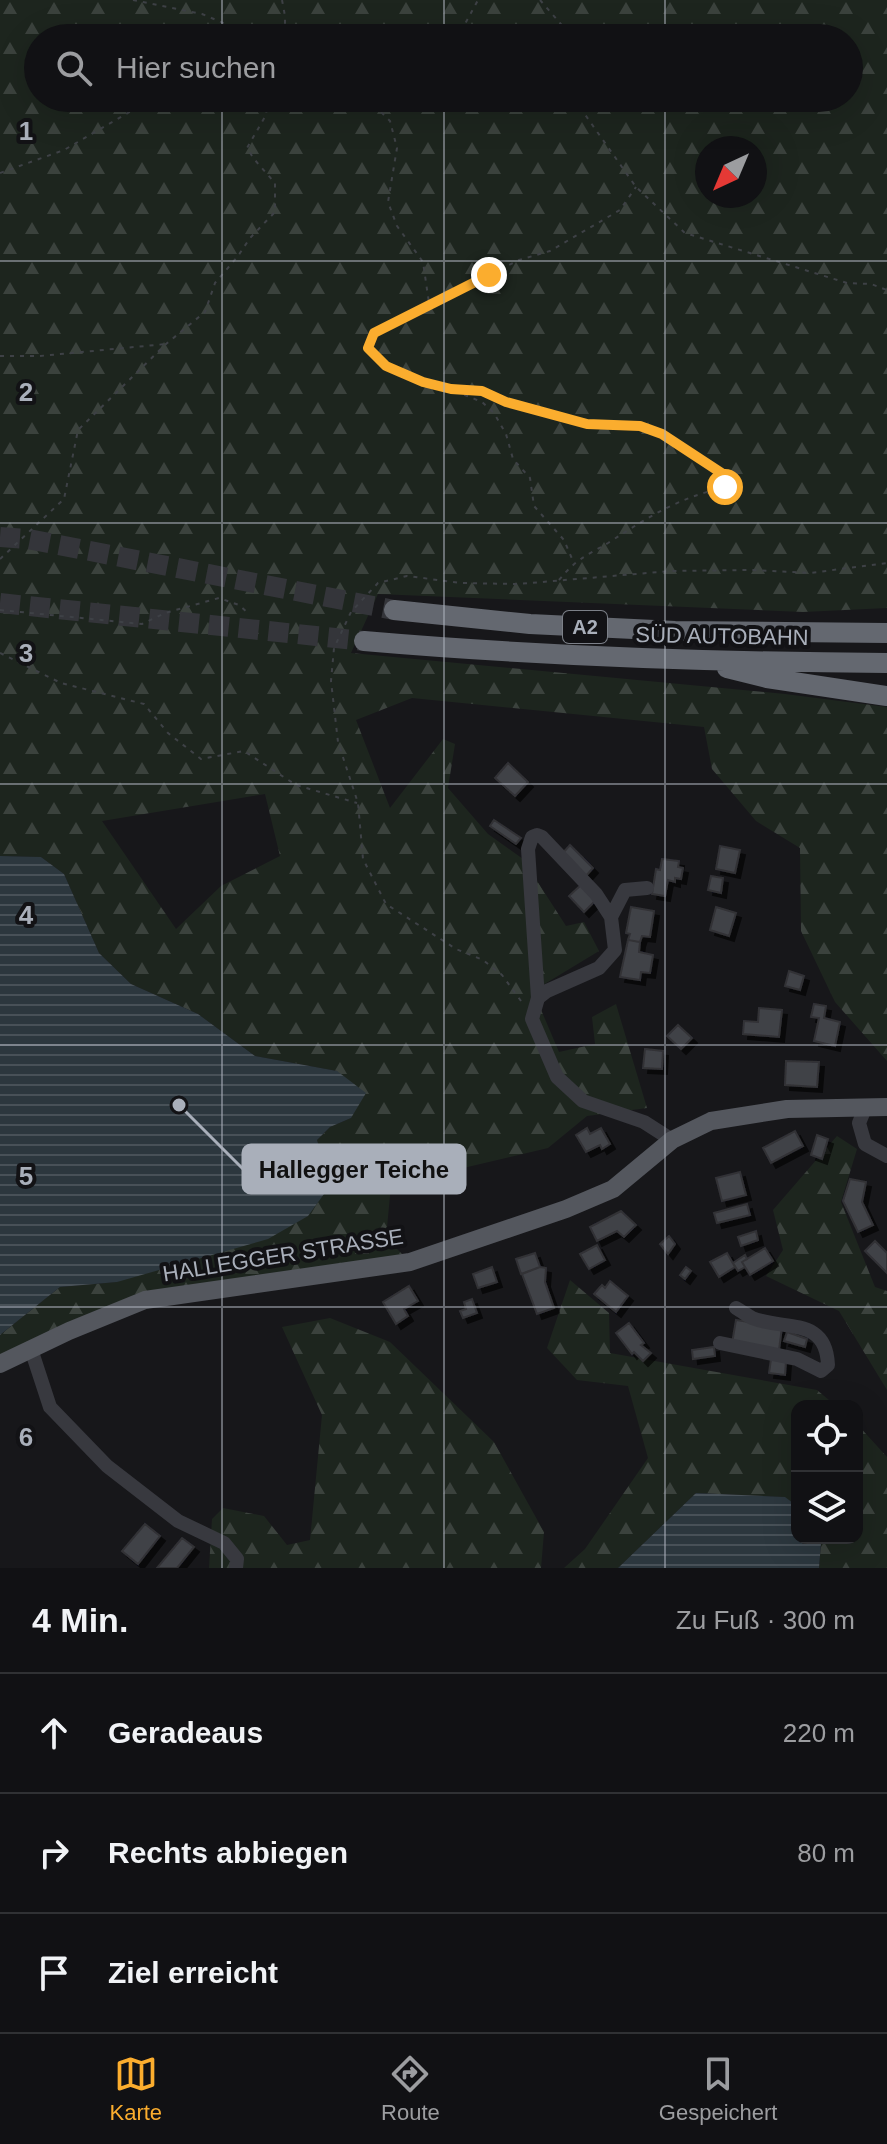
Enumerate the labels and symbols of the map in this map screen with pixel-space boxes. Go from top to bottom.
text: 1 [19,116,33,146]
north arrow [695,136,767,208]
route end [471,257,507,293]
text: 2 [19,377,33,407]
route start [707,469,743,505]
road number: A2 [563,611,607,643]
street label: SÜD AUTOBAHN [635,622,809,650]
text: 3 [19,638,33,668]
text: 4 [19,900,34,930]
callout: Hallegger Teiche [243,1145,465,1193]
text: Hallegger Teiche [259,1156,449,1183]
text: 5 [19,1161,33,1191]
street label: HALLEGGER STRASSE [161,1224,405,1286]
text: 6 [19,1422,33,1452]

